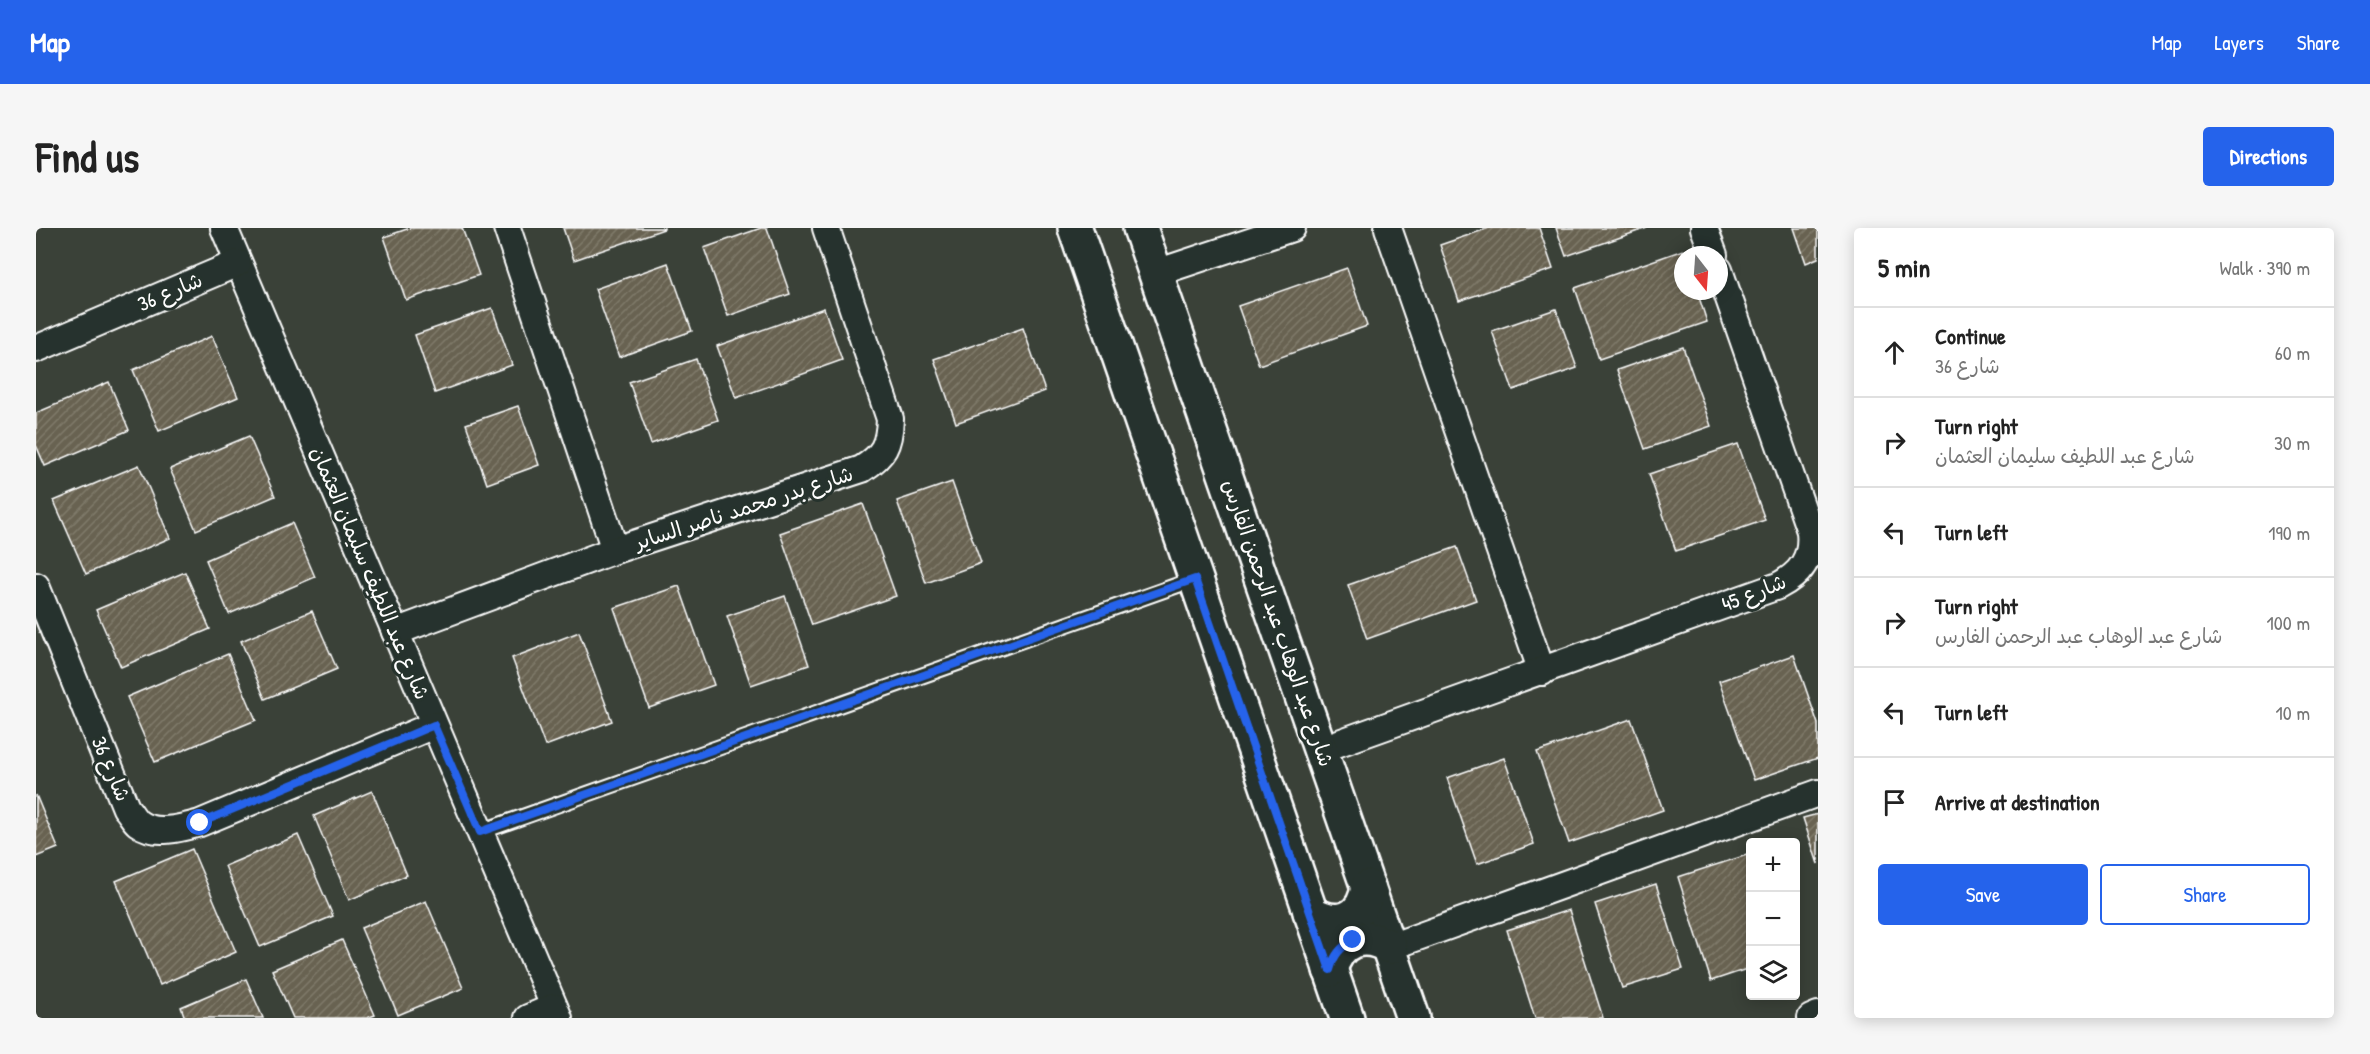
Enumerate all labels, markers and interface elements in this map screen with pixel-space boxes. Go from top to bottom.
text: Map [30,23,70,61]
text: Map [2152,28,2181,57]
text: Layers [2214,28,2264,57]
text: Share [2297,28,2340,57]
button: Directions [2203,127,2334,186]
text: Find us [36,128,139,185]
north arrow [1674,246,1728,300]
text: 5 min [1878,250,1930,285]
text: Walk · 390 m [2220,254,2310,281]
street label: شارع 36 [133,265,207,319]
text: Continue [1935,321,2006,351]
icon: ahead [1878,336,1911,369]
text: 60 m [2275,339,2310,366]
text: شارع 36 [1935,352,2000,379]
text: Turn right [1935,411,2018,441]
icon: right [1878,426,1911,459]
text: 30 m [2274,429,2310,456]
street label: شارع عبد اللطيف سليمان العثمان [303,442,437,704]
text: شارع عبد اللطيف سليمان العثمان [1935,442,2195,469]
street label: شارع بدر محمد ناصر الساير [629,459,857,558]
street label: شارع عبد الوهاب عبد الرحمن الفارس [1215,475,1341,771]
icon: left [1878,516,1911,549]
text: Turn left [1935,517,2008,547]
text: 190 m [2268,519,2310,546]
street label: شارع 45 [1717,567,1791,619]
text: Turn right [1935,591,2018,621]
icon: right [1878,606,1911,639]
text: 100 m [2267,609,2310,636]
text: شارع عبد الوهاب عبد الرحمن الفارس [1935,622,2223,649]
icon: left [1878,696,1911,729]
text: Turn left [1935,697,2008,727]
text: 10 m [2276,699,2310,726]
street label: شارع 36 [84,732,138,806]
icon: arrive [1878,786,1911,819]
text: Arrive at destination [1935,787,2100,817]
route start [186,809,212,835]
map controls [1746,838,1800,1000]
button: + [1746,838,1800,892]
button: Save [1878,864,2088,925]
button: Share [2100,864,2310,925]
button: − [1746,892,1800,946]
route end [1339,926,1365,952]
button: layers [1746,946,1800,1000]

